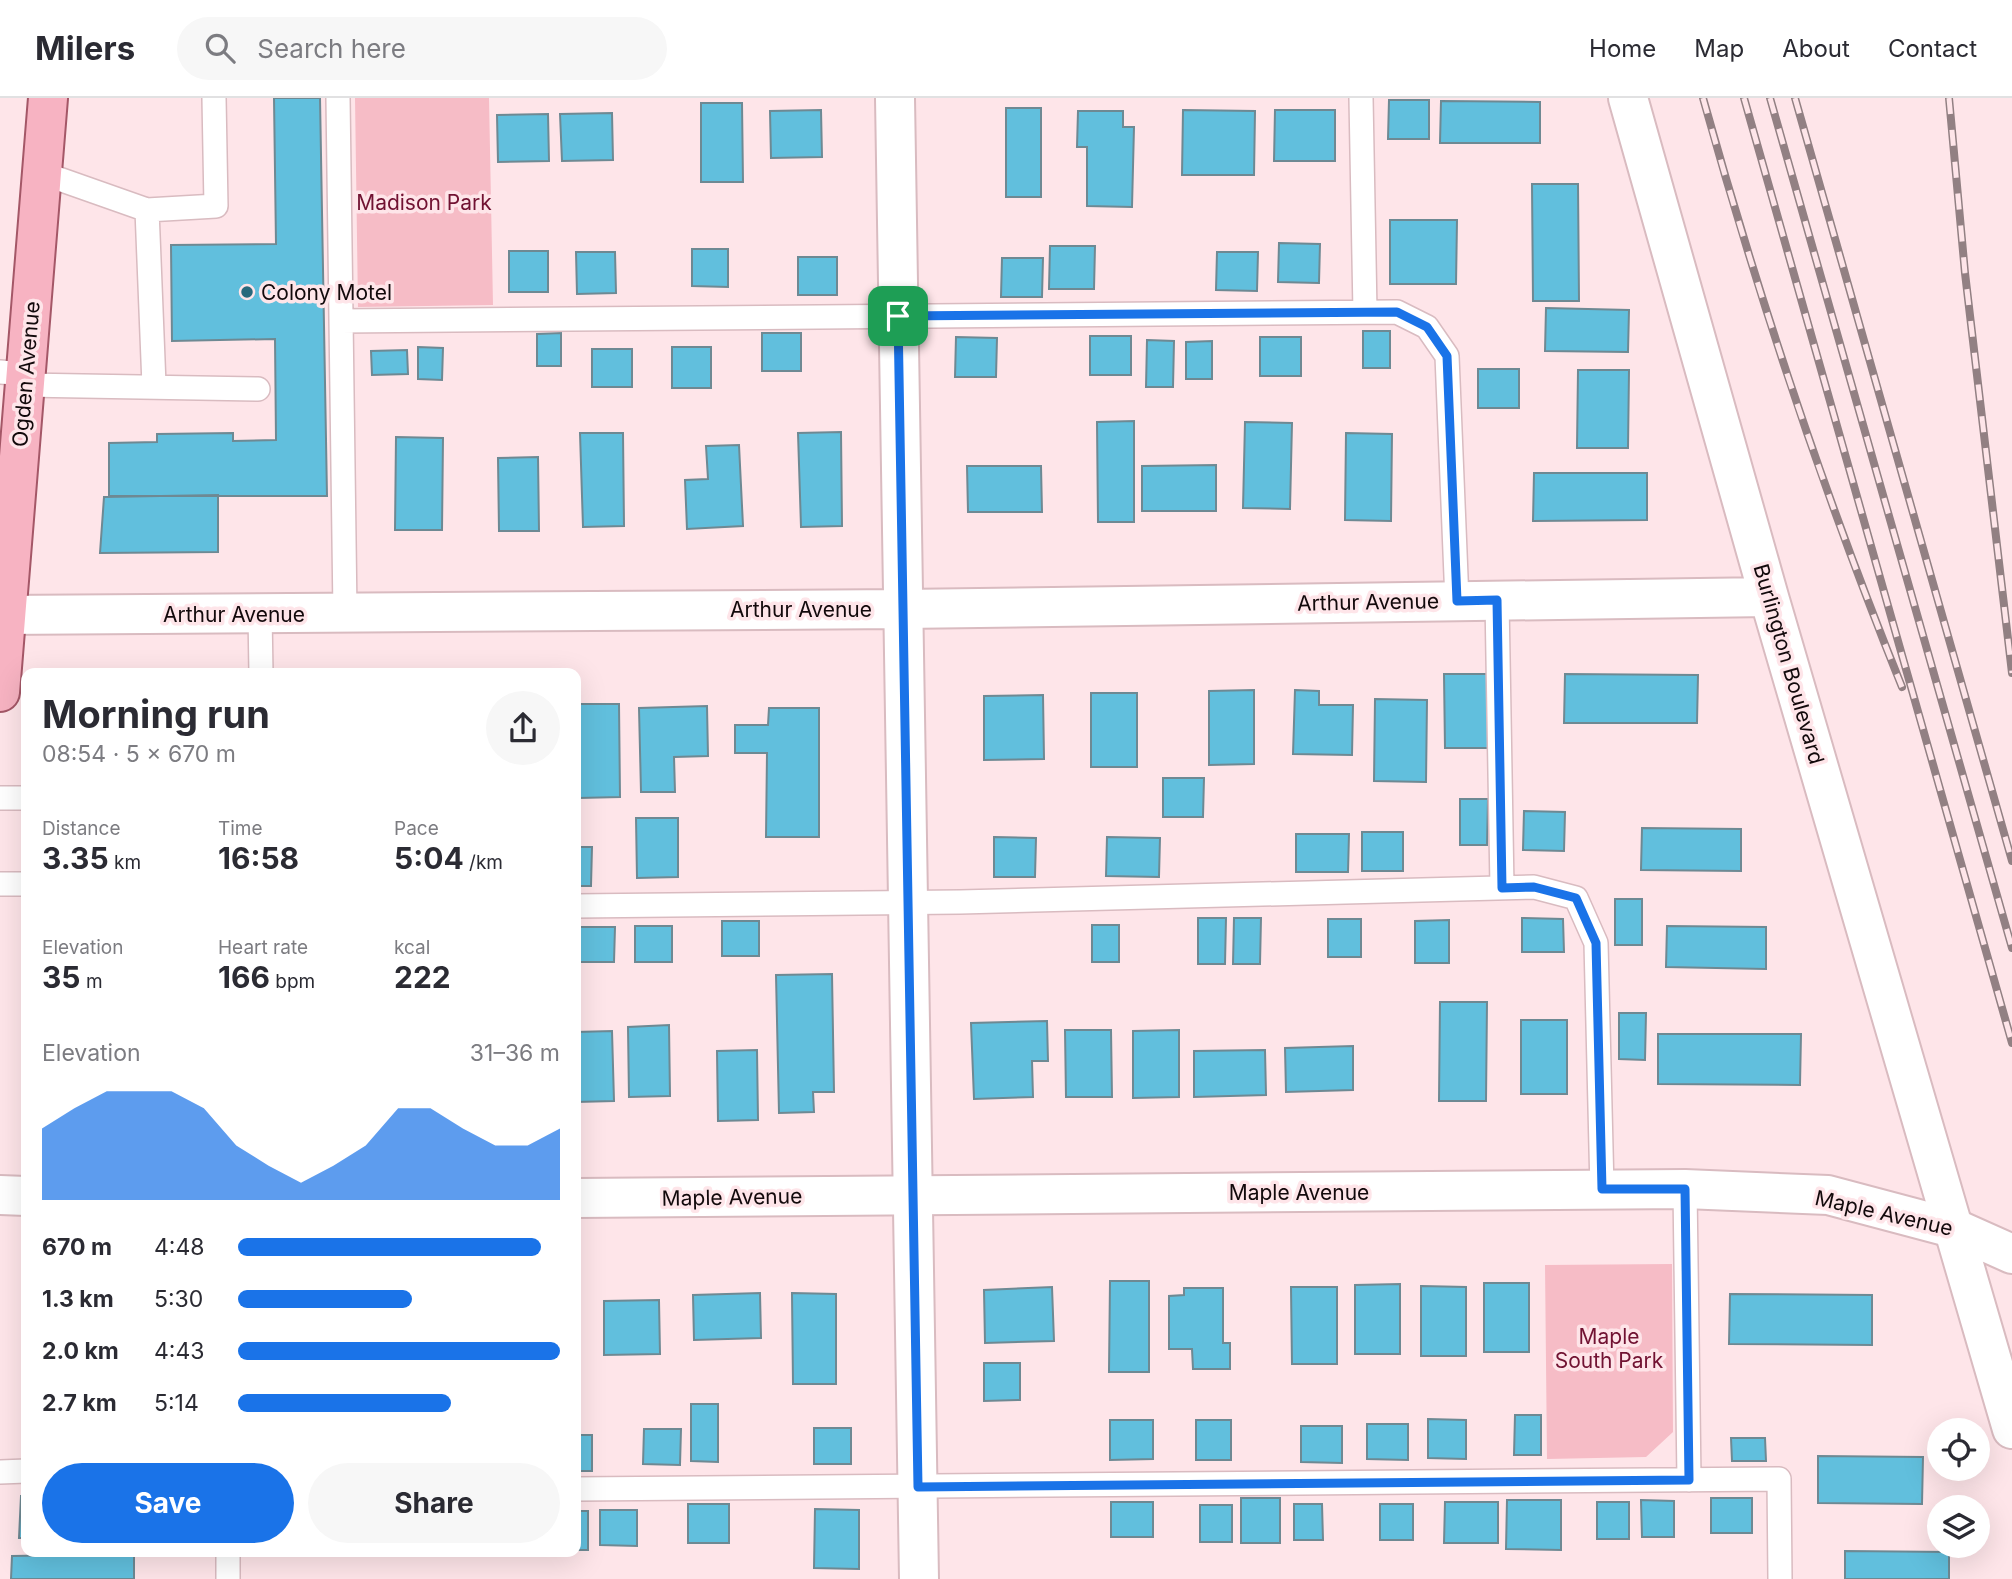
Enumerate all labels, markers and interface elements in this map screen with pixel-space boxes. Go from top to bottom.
search box [177,17,667,80]
text: Milers [35,28,135,68]
icon: search [201,29,239,67]
text: Search here [257,33,406,64]
text: Home [1589,34,1656,63]
text: Map [1694,34,1744,63]
text: About [1782,34,1850,63]
text: Contact [1888,34,1977,63]
park label: Madison Park [356,190,492,215]
place label: Colony Motel [261,280,392,305]
marker: Colony Motel [239,284,255,300]
pin [868,286,928,346]
icon: arrive [879,297,917,335]
street label: Ogden Avenue [7,300,45,448]
street label: Burlington Boulevard [1748,561,1830,767]
street label: Arthur Avenue [1297,588,1439,616]
street label: Arthur Avenue [730,597,872,622]
street label: Arthur Avenue [163,602,305,627]
text: Morning run [42,691,270,737]
button: share [486,691,560,765]
text: 08:54 · 5 × 670 m [42,740,236,768]
text: Distance [42,817,120,840]
text: Time [218,817,263,840]
text: Pace [394,817,439,840]
text: 3.35 [42,840,109,876]
text: 16:58 [218,840,299,876]
text: 5:04 [394,840,464,876]
text: km [109,851,141,874]
text: /km [464,851,503,874]
text: Elevation [42,936,123,959]
text: Heart rate [218,936,308,959]
text: kcal [394,936,430,959]
text: 35 [42,959,81,995]
text: 166 [218,959,270,995]
text: 222 [394,959,451,995]
text: m [81,970,103,993]
text: bpm [270,970,315,993]
text: Elevation [42,1039,141,1067]
text: 31–36 m [470,1039,560,1067]
street label: Maple Avenue [1229,1180,1369,1205]
street label: Maple Avenue [661,1183,803,1211]
street label: Maple Avenue [1813,1185,1955,1241]
text: 670 m [42,1233,112,1261]
text: 4:48 [154,1233,205,1261]
text: 1.3 km [42,1285,114,1313]
text: 5:30 [154,1285,203,1313]
park label: Maple South Park [1555,1324,1664,1373]
text: 2.0 km [42,1337,119,1365]
text: 4:43 [154,1337,205,1365]
text: 2.7 km [42,1389,117,1417]
text: 5:14 [154,1389,199,1417]
map controls [1927,1418,1990,1558]
button: locate [1927,1418,1990,1481]
button: Save [42,1463,294,1543]
button: Share [308,1463,560,1543]
button: layers [1927,1495,1990,1558]

